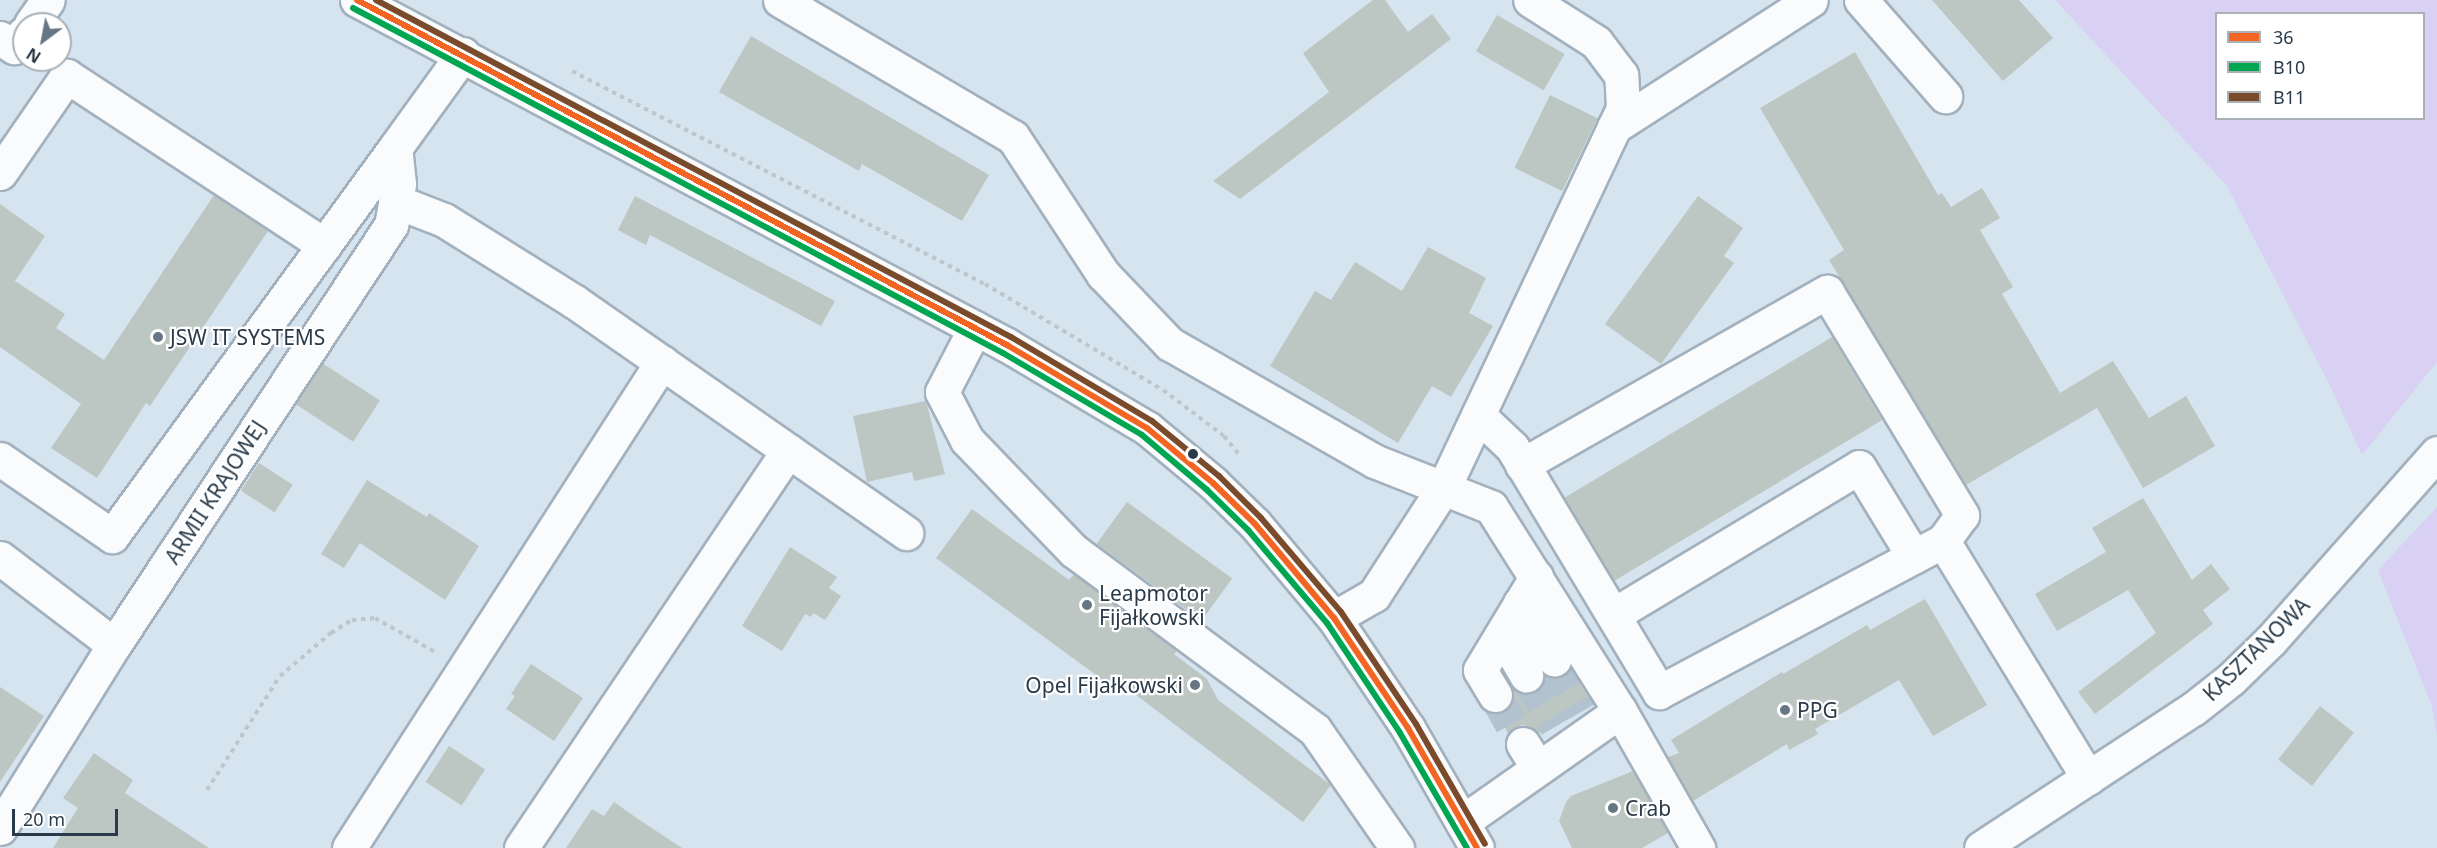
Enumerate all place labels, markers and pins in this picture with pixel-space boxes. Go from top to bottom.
place label: JSW IT SYSTEMS [170,324,325,350]
marker: JSW IT SYSTEMS [151,330,165,344]
unlabelled marker [1187,448,1199,460]
place label: Leapmotor Fijałkowski [1099,580,1208,630]
marker: Leapmotor Fijałkowski [1080,598,1094,612]
place label: Opel Fijałkowski [1025,672,1183,698]
marker: Opel Fijałkowski [1188,678,1202,692]
place label: PPG [1797,697,1838,723]
marker: PPG [1778,703,1792,717]
place label: Crab [1625,795,1671,821]
marker: Crab [1606,801,1620,815]

